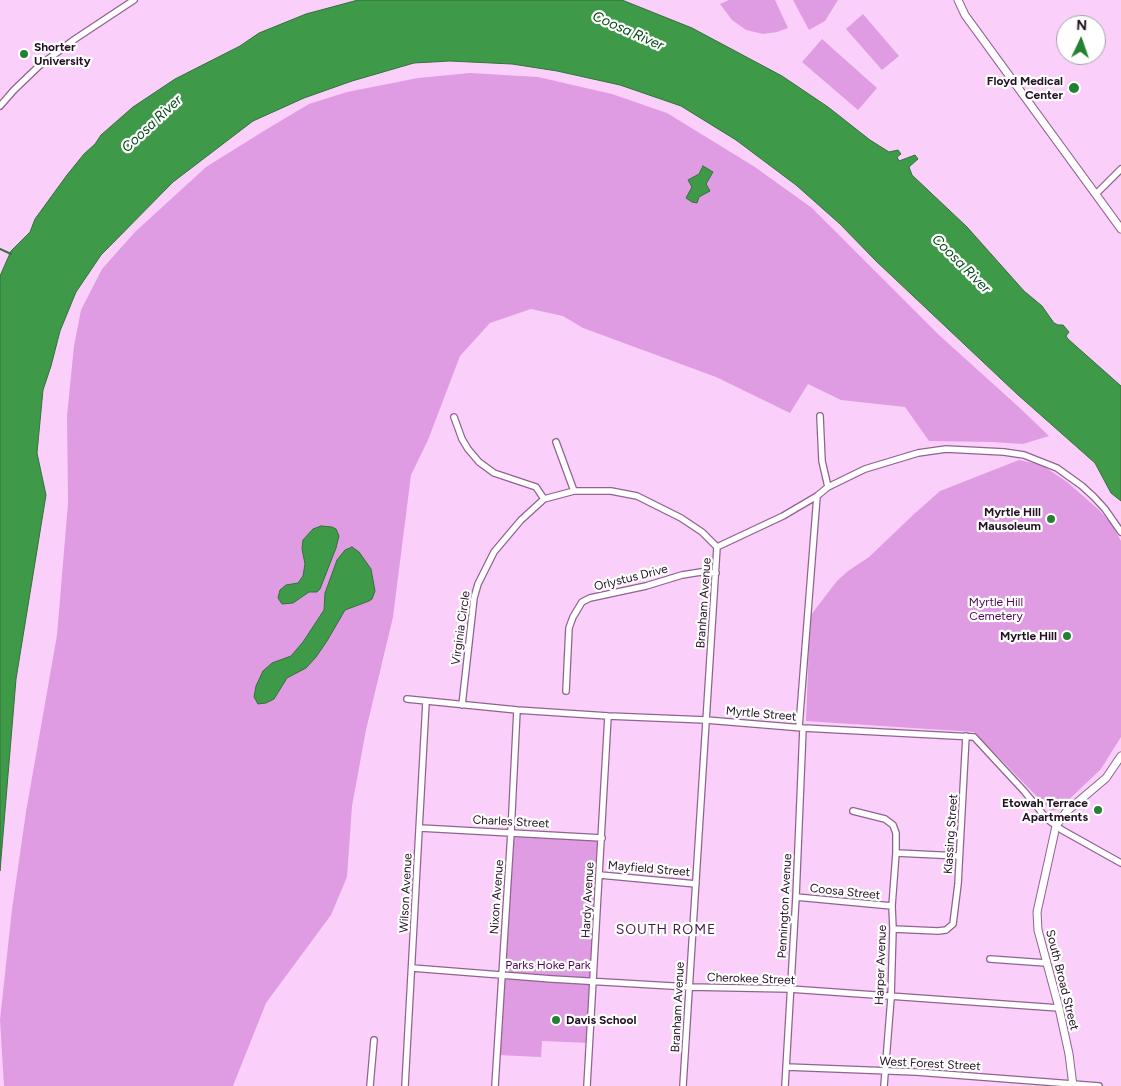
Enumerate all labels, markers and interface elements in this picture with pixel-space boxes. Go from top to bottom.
water label: Coosa River [590,8,666,54]
north arrow [1056,15,1106,65]
text: N [1076,17,1088,34]
place label: Shorter University [34,40,91,68]
marker: Shorter University [18,48,30,60]
place label: Floyd Medical Center [987,74,1063,102]
marker: Floyd Medical Center [1067,81,1081,95]
water label: Coosa River [118,92,186,156]
water label: Coosa River [928,231,994,297]
place label: Myrtle Hill Mausoleum [978,505,1041,533]
marker: Myrtle Hill Mausoleum [1045,513,1057,525]
street label: Branham Avenue [694,557,714,649]
street label: Orlystus Drive [593,562,669,594]
street label: Virginia Circle [449,590,473,666]
park label: Myrtle Hill Cemetery [969,595,1023,623]
place label: Myrtle Hill [1000,629,1057,643]
marker: Myrtle Hill [1061,630,1073,642]
street label: Myrtle Street [725,704,797,724]
street label: Klassing Street [941,793,961,875]
place label: Etowah Terrace Apartments [1002,796,1088,824]
marker: Etowah Terrace Apartments [1092,804,1104,816]
street label: Charles Street [472,813,550,831]
street label: Wilson Avenue [397,853,415,933]
street label: Pennington Avenue [775,853,795,959]
street label: Mayfield Street [607,858,691,880]
street label: Nixon Avenue [487,859,507,935]
street label: Hardy Avenue [579,862,597,938]
street label: Coosa Street [809,881,881,903]
district label: SOUTH ROME [614,922,718,938]
street label: Harper Avenue [872,925,890,1005]
street label: South Broad Street [1043,928,1081,1032]
park label: Parks Hoke Park [505,958,591,972]
street label: Branham Avenue [668,961,688,1053]
street label: Cherokee Street [707,970,795,988]
place label: Davis School [566,1013,636,1027]
marker: Davis School [550,1014,562,1026]
street label: West Forest Street [879,1054,981,1074]

